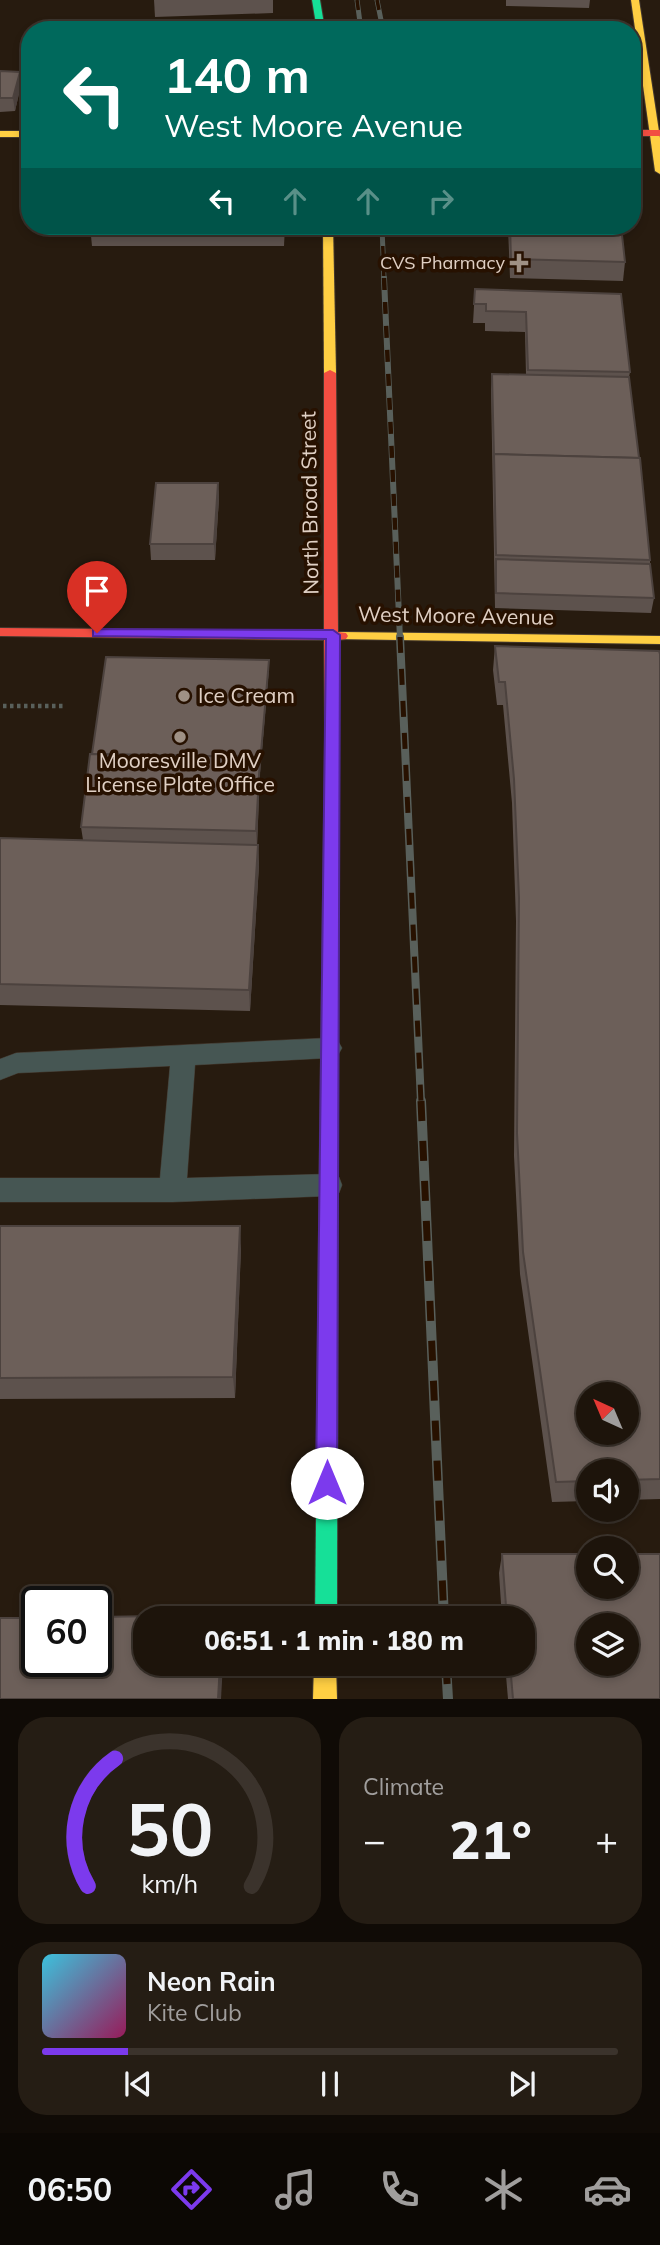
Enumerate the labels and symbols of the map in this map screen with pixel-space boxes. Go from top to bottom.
place label: CVS Pharmacy [380,251,505,274]
marker: CVS Pharmacy [511,255,527,271]
street label: North Broad Street [294,411,324,595]
pin [67,561,127,633]
street label: West Moore Avenue [358,600,554,630]
place label: Ice Cream [198,682,295,708]
marker: Ice Cream [176,688,192,704]
marker: Mooresville DMV License Plate Office [172,729,188,745]
place label: Mooresville DMV License Plate Office [85,747,275,797]
north arrow [576,1382,639,1446]
position arrow [290,1446,364,1520]
speed limit sign: 60 [21,1586,112,1677]

